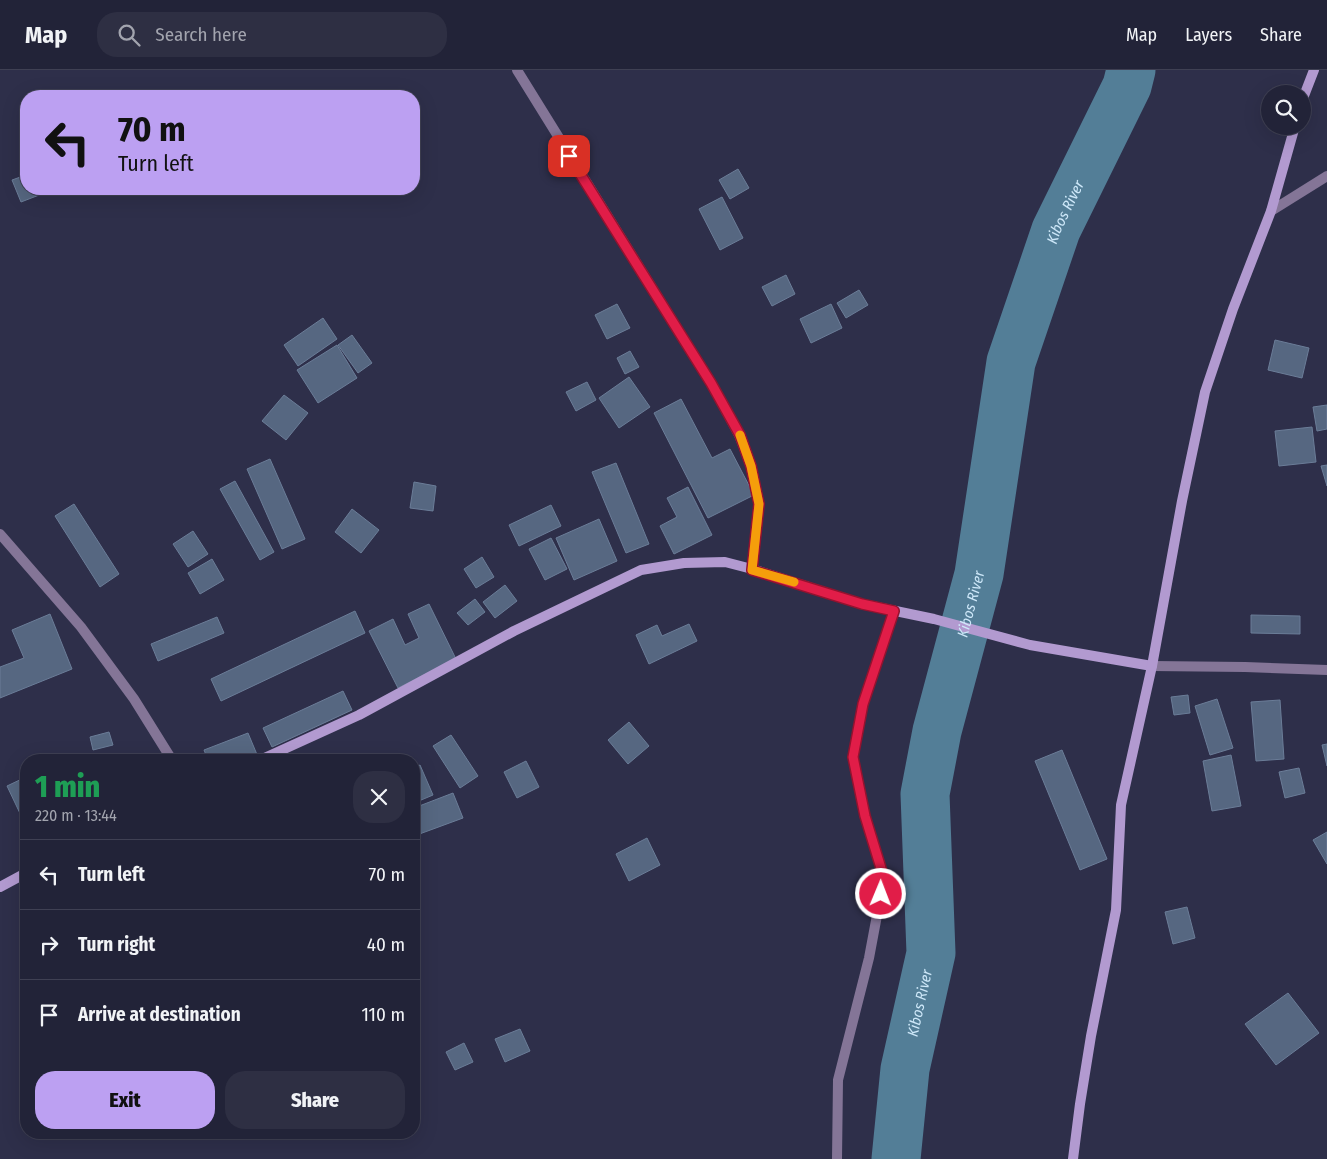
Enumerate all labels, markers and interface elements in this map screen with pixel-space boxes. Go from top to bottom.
search box [97,12,447,57]
text: Map [25,21,67,49]
icon: search [115,21,143,49]
text: Search here [155,23,247,46]
text: Map [1126,24,1157,46]
text: Layers [1185,24,1232,46]
text: Share [1260,24,1302,46]
map controls [1261,85,1311,135]
button: search [1261,85,1311,135]
text: 70 m [118,108,186,150]
icon: left [35,110,100,175]
pin [548,135,590,177]
icon: arrive [555,142,583,170]
text: Turn left [118,150,194,177]
water label: Kibos River [1043,177,1088,246]
water label: Kibos River [953,569,988,639]
text: 1 min [35,769,100,805]
button: close [353,771,405,823]
text: 220 m · 13:44 [35,806,117,825]
icon: left [35,861,63,889]
text: Turn left [78,863,145,886]
text: 70 m [369,863,405,886]
position arrow [854,867,906,919]
icon: right [35,931,63,959]
text: Turn right [78,933,155,956]
text: 40 m [367,933,405,956]
water label: Kibos River [904,967,936,1038]
icon: arrive [35,1001,63,1029]
text: Arrive at destination [78,1003,241,1026]
text: 110 m [361,1003,405,1026]
button: Exit [35,1071,215,1129]
button: Share [225,1071,405,1129]

